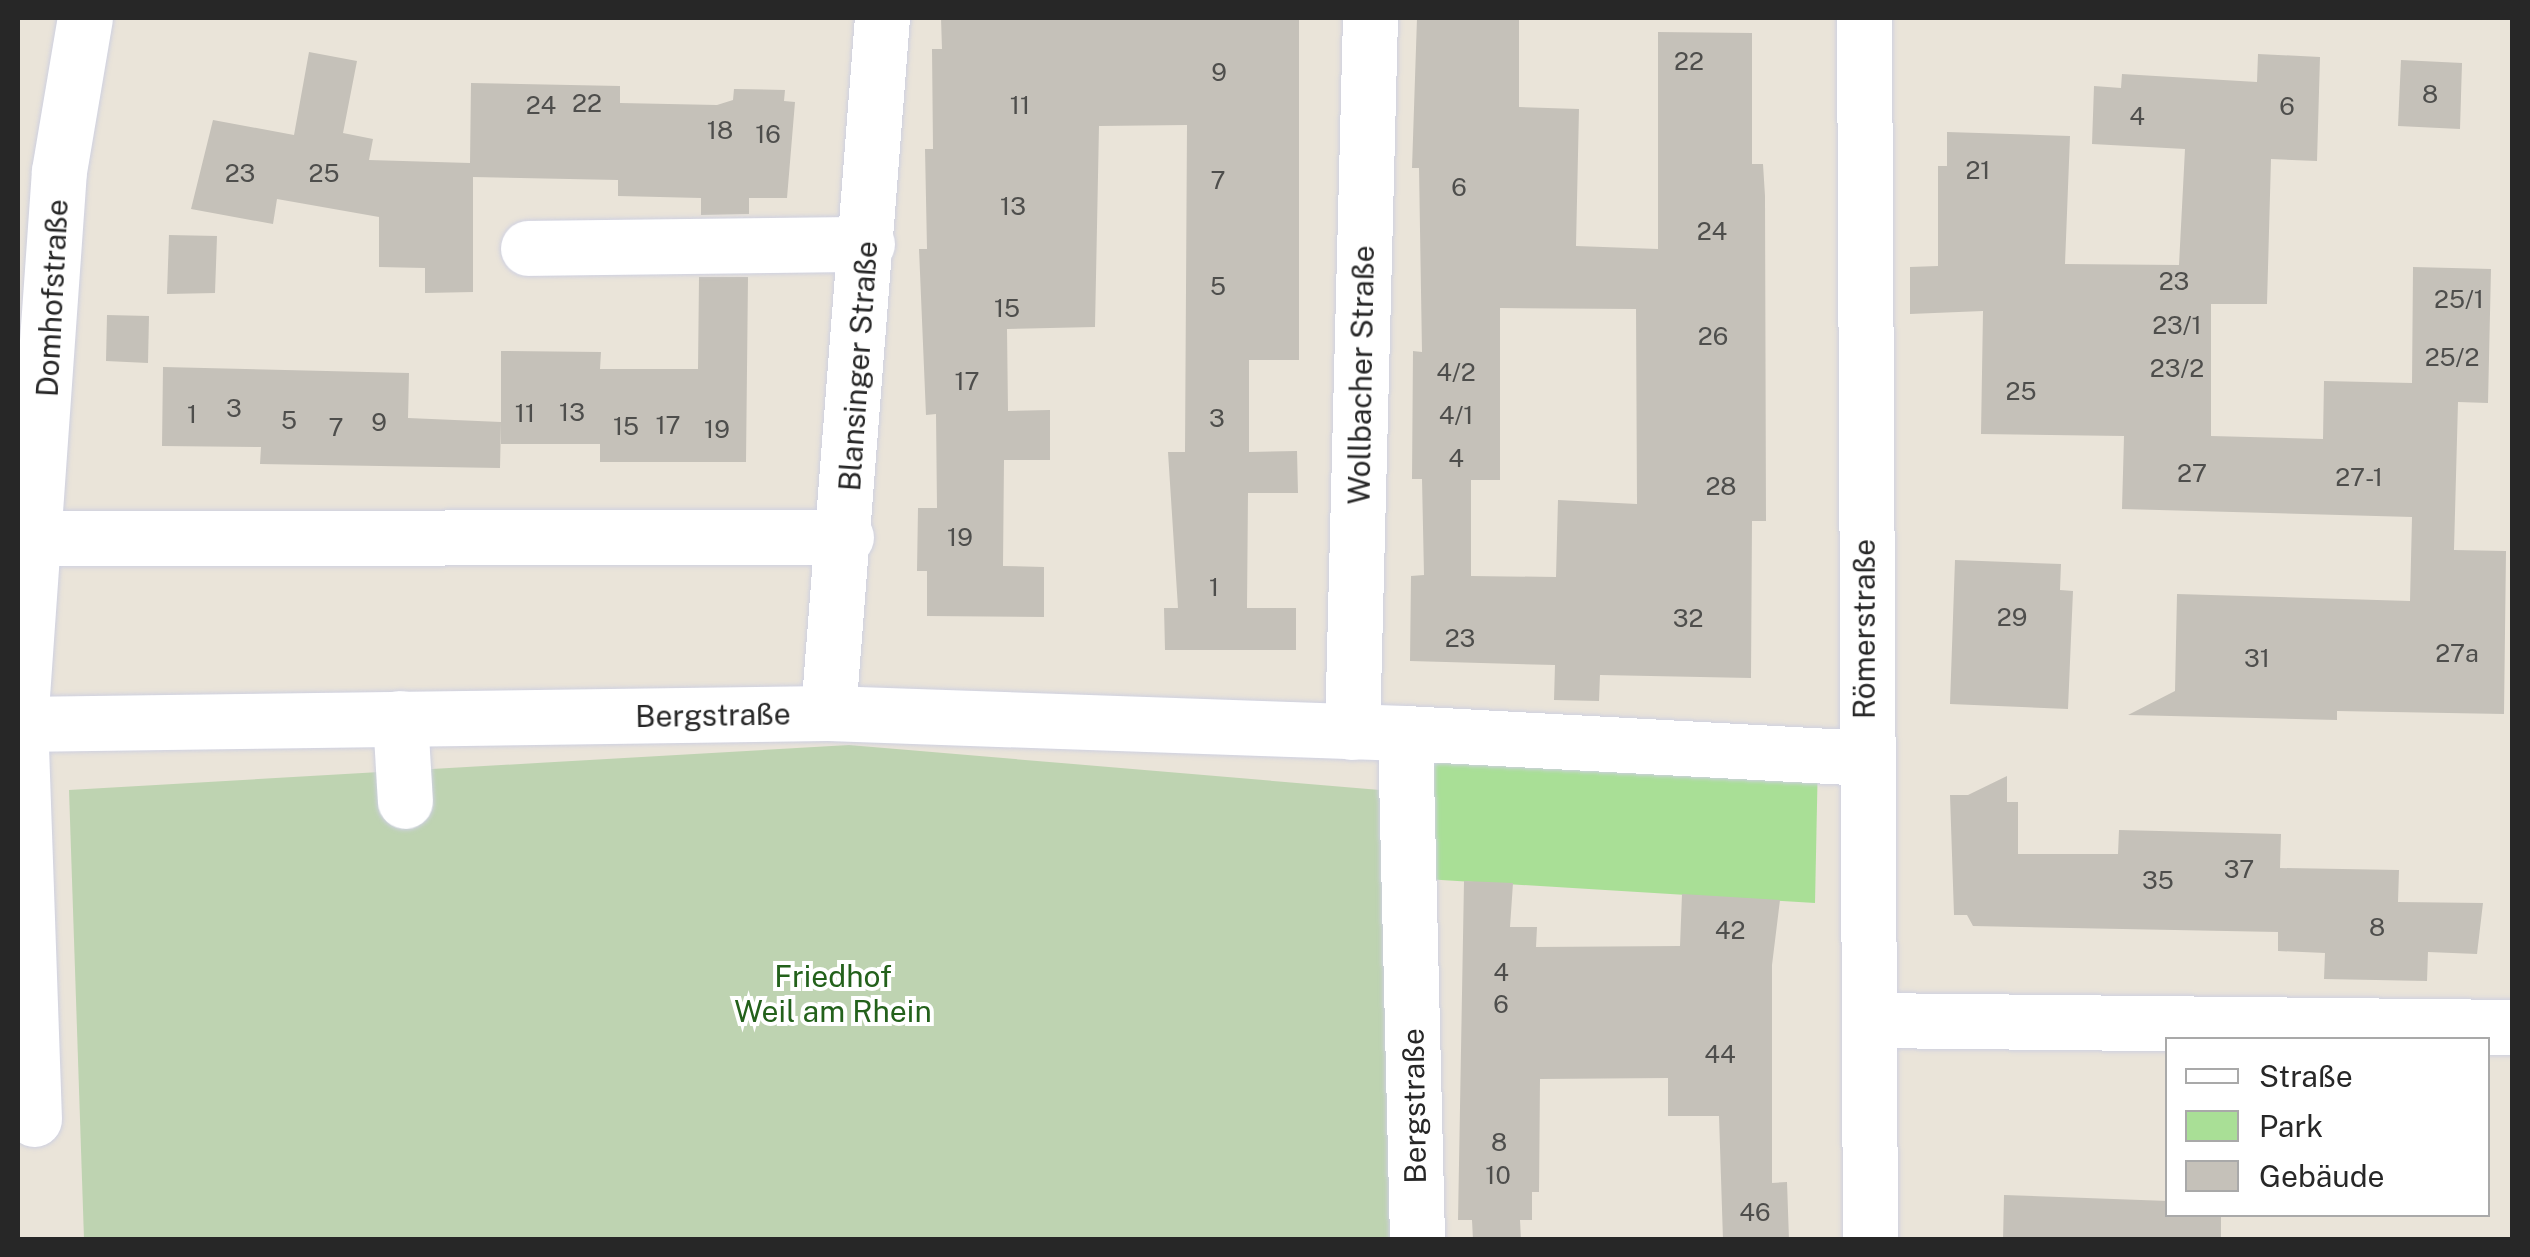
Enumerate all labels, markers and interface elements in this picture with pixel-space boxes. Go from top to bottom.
house number: 22 [1674,46,1704,76]
house number: 9 [1211,57,1227,87]
house number: 8 [2422,79,2438,109]
house number: 22 [572,88,602,118]
house number: 24 [526,90,556,120]
house number: 11 [1010,90,1030,120]
house number: 6 [2279,91,2295,121]
house number: 4 [2129,101,2145,131]
house number: 18 [707,115,733,145]
house number: 16 [755,119,781,149]
house number: 21 [1965,155,1991,185]
house number: 23 [225,158,255,188]
house number: 25 [309,158,339,188]
house number: 7 [1210,165,1226,195]
house number: 6 [1451,172,1467,202]
house number: 13 [1000,191,1026,221]
street label: Domhofstraße [29,198,75,398]
house number: 24 [1697,216,1727,246]
street label: Blansinger Straße [831,240,885,492]
street label: Wollbacher Straße [1341,245,1381,505]
house number: 23 [2159,266,2189,296]
house number: 5 [1210,271,1226,301]
house number: 25/1 [2434,284,2484,314]
house number: 15 [994,293,1020,323]
house number: 23/1 [2152,310,2202,340]
house number: 26 [1698,321,1728,351]
house number: 25/2 [2425,342,2479,372]
house number: 23/2 [2150,353,2204,383]
house number: 4/2 [1436,357,1476,387]
house number: 17 [954,366,980,396]
house number: 25 [2006,376,2036,406]
house number: 3 [226,393,242,423]
house number: 13 [559,397,585,427]
house number: 11 [515,398,535,428]
house number: 1 [187,399,197,429]
house number: 4/1 [1439,400,1473,430]
house number: 3 [1209,403,1225,433]
house number: 5 [281,405,297,435]
house number: 9 [371,407,387,437]
house number: 17 [655,410,681,440]
house number: 15 [613,411,639,441]
house number: 7 [328,412,344,442]
house number: 19 [704,414,730,444]
house number: 4 [1448,443,1464,473]
house number: 27 [2177,458,2207,488]
house number: 27-1 [2335,462,2383,492]
house number: 28 [1705,471,1737,501]
house number: 19 [947,522,973,552]
street label: Römerstraße [1846,539,1882,719]
house number: 1 [1209,572,1219,602]
house number: 29 [1997,602,2027,632]
house number: 32 [1673,603,1703,633]
house number: 23 [1445,623,1475,653]
house number: 27a [2435,638,2479,668]
house number: 31 [2244,643,2270,673]
street label: Bergstraße [635,696,791,734]
house number: 37 [2224,854,2254,884]
house number: 35 [2142,865,2174,895]
house number: 8 [2369,912,2385,942]
house number: 42 [1715,915,1745,945]
house number: 4 [1493,957,1509,987]
park label: Friedhof Weil am Rhein [734,958,932,1028]
house number: 6 [1493,989,1509,1019]
street label: Bergstraße [1395,1028,1433,1184]
legend [2165,1037,2490,1217]
house number: 44 [1704,1039,1736,1069]
text: Straße [2259,1058,2353,1094]
text: Park [2259,1108,2323,1144]
house number: 8 [1491,1127,1507,1157]
text: Gebäude [2259,1158,2385,1194]
house number: 10 [1485,1160,1511,1190]
house number: 46 [1739,1197,1771,1227]

